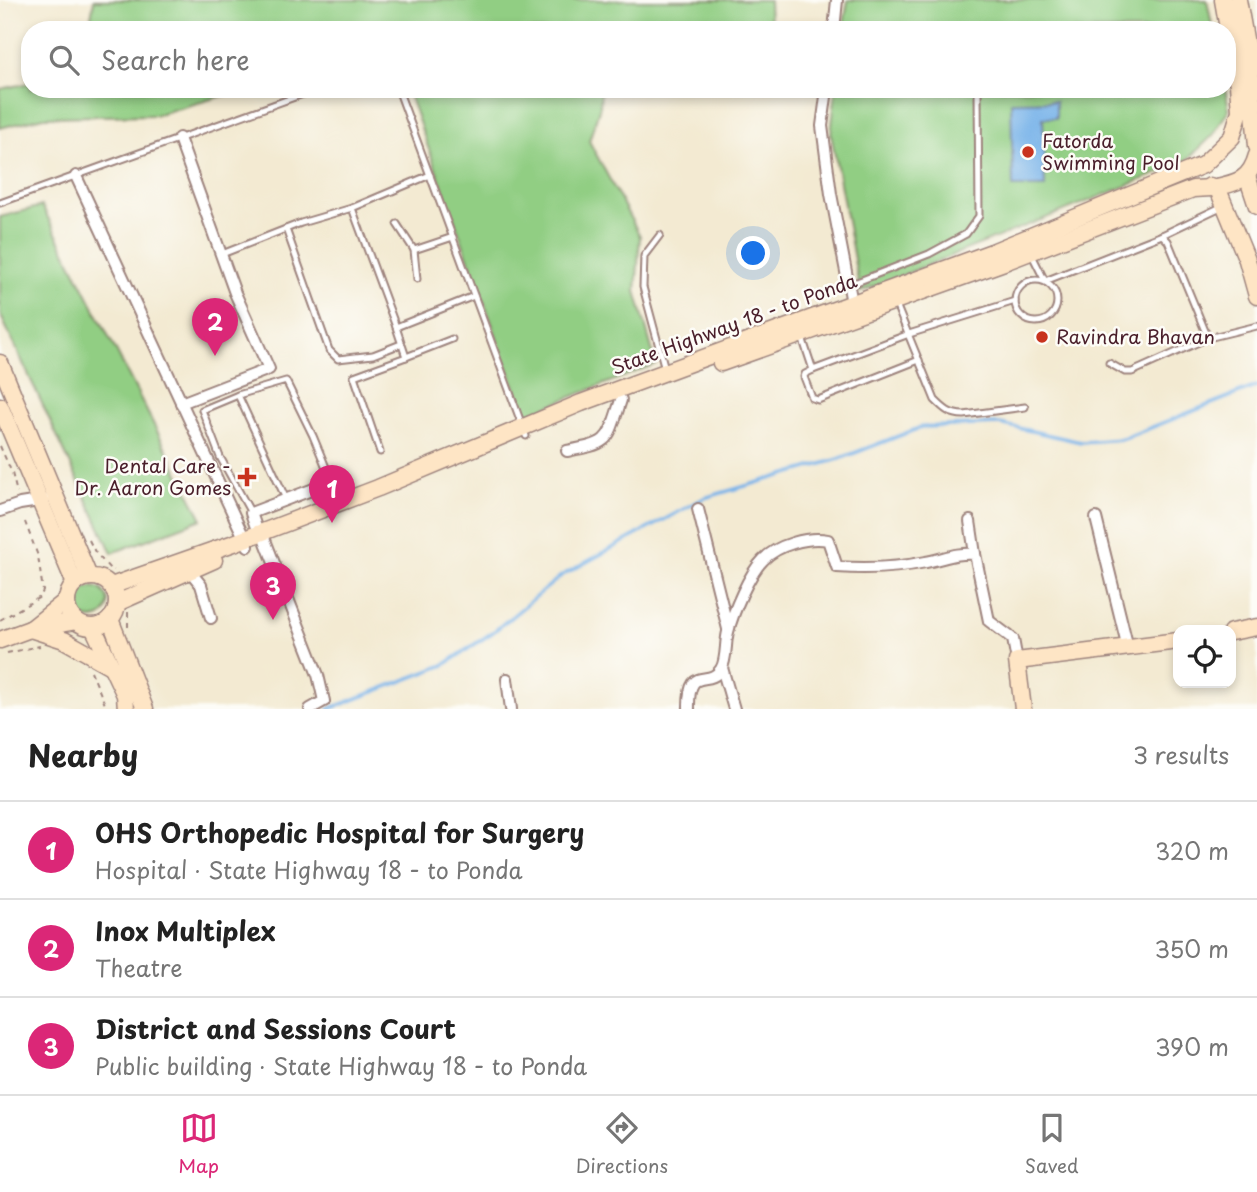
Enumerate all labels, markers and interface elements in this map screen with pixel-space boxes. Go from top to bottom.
search box [21,21,1236,98]
text: Search here [101,40,250,79]
icon: search [45,41,83,79]
place label: Fatorda Swimming Pool [1042,126,1180,176]
marker: Fatorda Swimming Pool [1020,144,1036,160]
your location [736,236,770,270]
street label: State Highway 18 - to Ponda [607,265,861,381]
pin: 2 [192,298,238,356]
place label: Ravindra Bhavan [1056,322,1215,350]
marker: Ravindra Bhavan [1034,329,1050,345]
place label: Dental Care - Dr. Aaron Gomes [75,451,231,501]
pin: 1 [309,465,355,523]
marker: Dental Care - Dr. Aaron Gomes [237,467,257,487]
pin: 3 [250,562,296,620]
map controls [1173,625,1236,688]
button: locate [1173,625,1236,688]
text: Nearby [28,732,138,777]
text: 3 results [1133,737,1229,772]
text: OHS Orthopedic Hospital for Surgery [95,813,584,852]
text: 1 [46,833,57,868]
text: 320 m [1155,833,1229,868]
text: Hospital · State Highway 18 - to Ponda [95,852,523,887]
text: Inox Multiplex [95,911,276,950]
text: 2 [43,931,59,966]
text: 350 m [1154,931,1229,966]
text: Theatre [95,950,182,985]
text: District and Sessions Court [95,1009,456,1048]
text: 3 [43,1029,59,1064]
text: 390 m [1155,1029,1229,1064]
text: Public building · State Highway 18 - to Ponda [95,1048,587,1083]
tab: Map [178,1109,219,1179]
tab: Directions [576,1109,668,1179]
tab: Saved [1025,1109,1079,1179]

